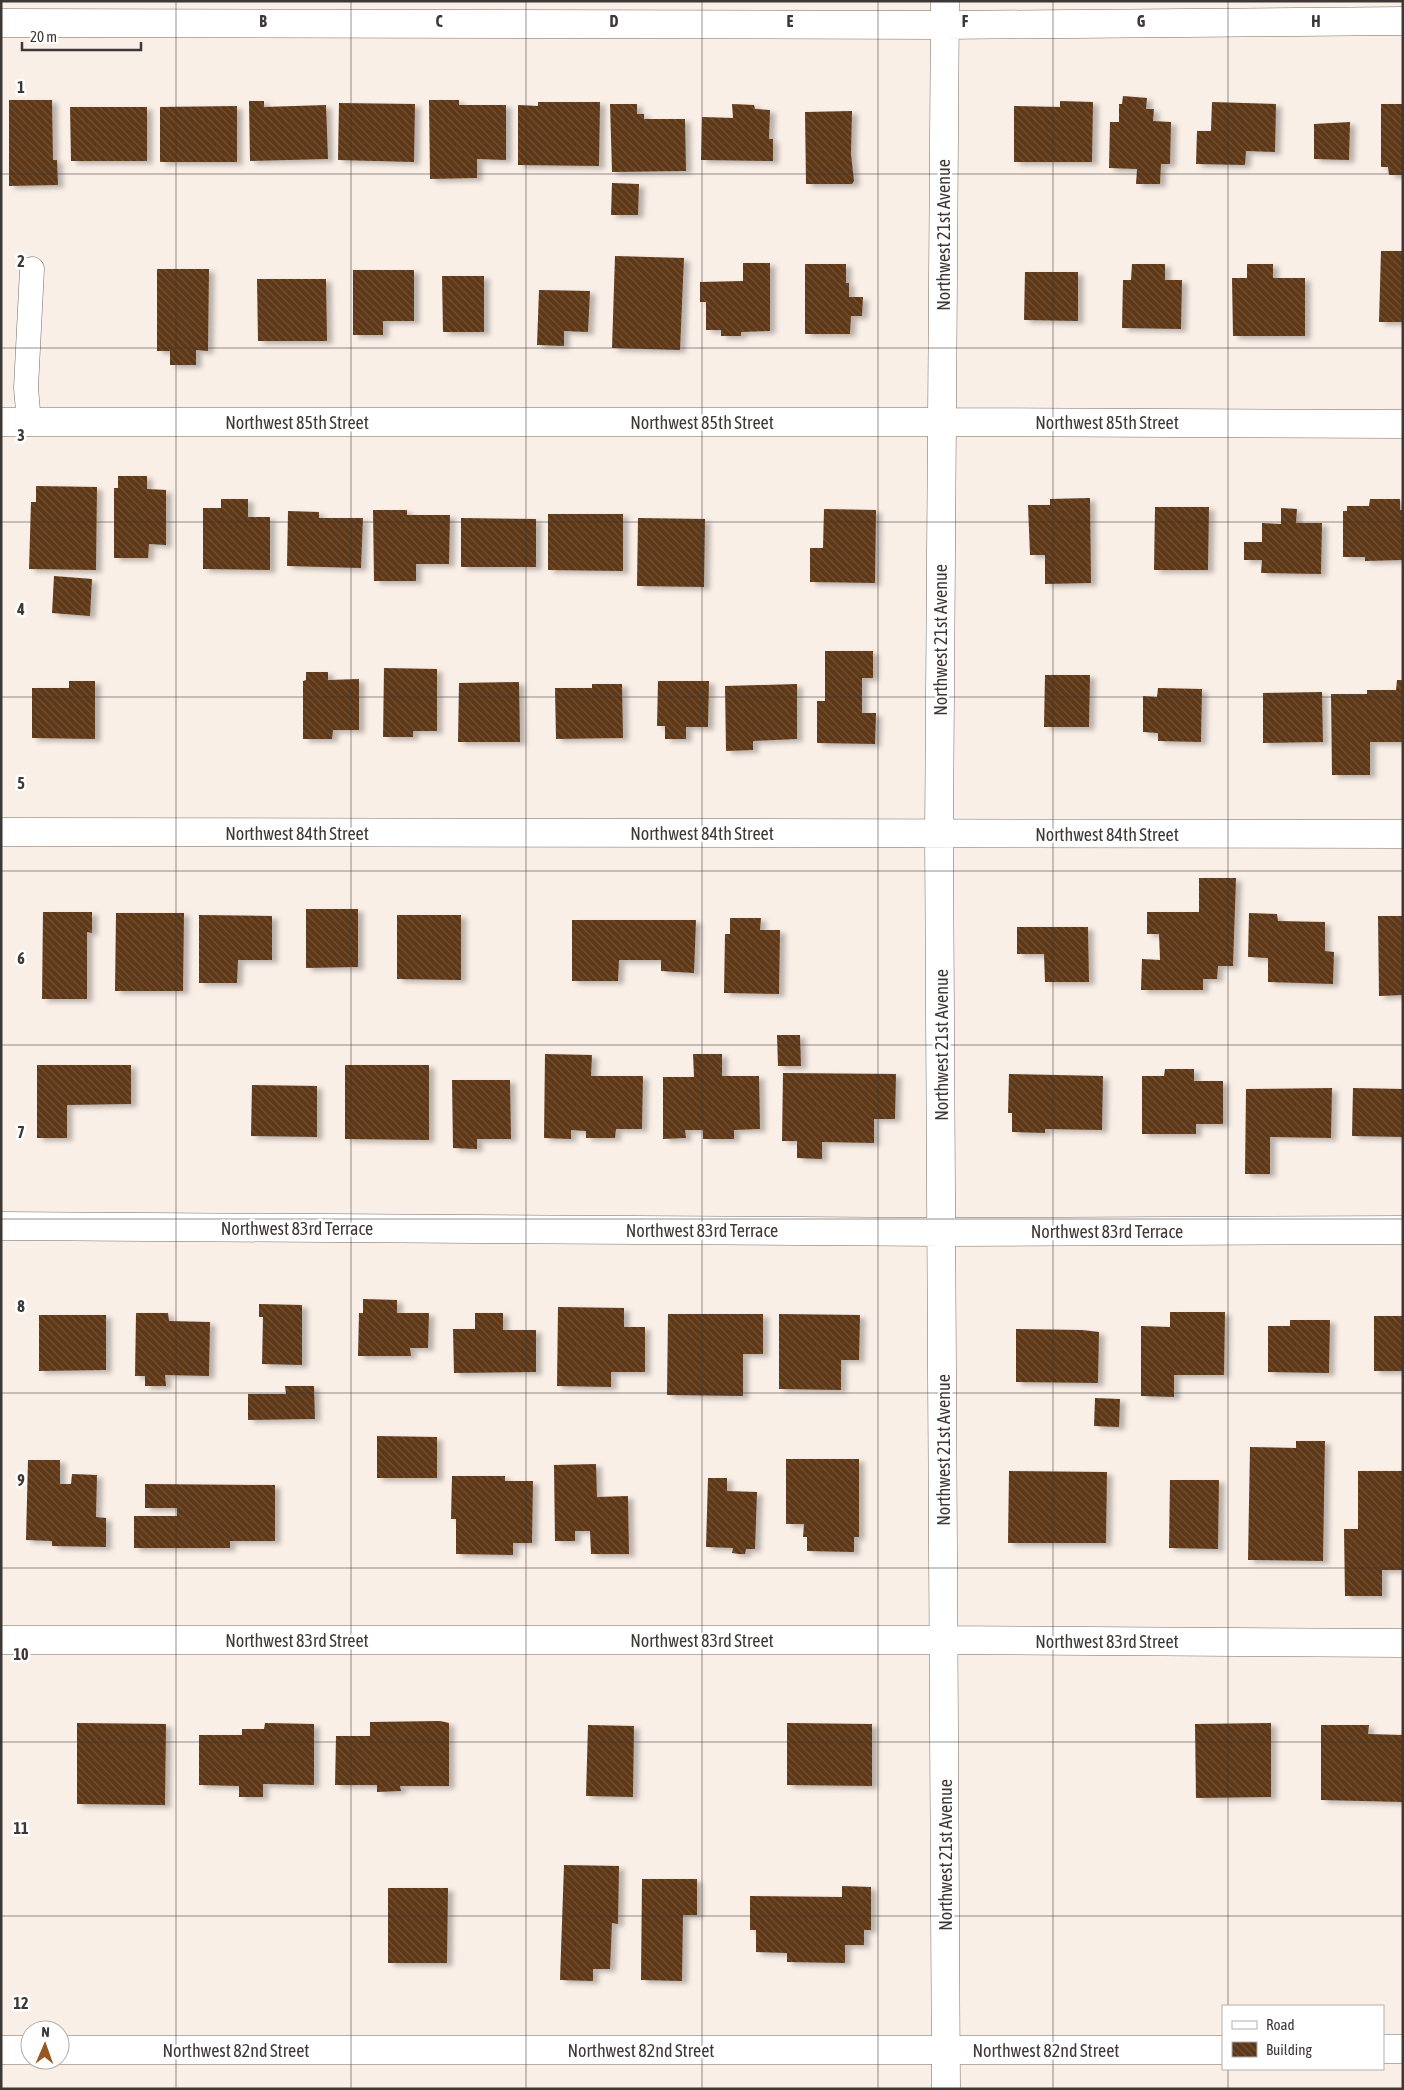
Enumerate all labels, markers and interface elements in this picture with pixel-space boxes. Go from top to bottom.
text: B [259,12,267,30]
text: C [435,12,443,30]
text: D [610,12,619,30]
text: E [787,12,794,30]
text: F [962,12,969,30]
text: G [1137,12,1146,30]
text: H [1311,12,1321,30]
scale bar [22,20,141,52]
text: 20 m [30,28,57,45]
text: 1 [17,78,25,96]
street label: Northwest 21st Avenue [933,159,954,311]
text: 2 [17,252,25,270]
street label: Northwest 85th Street [225,412,369,433]
street label: Northwest 85th Street [630,412,774,433]
street label: Northwest 85th Street [1035,412,1179,433]
text: 3 [17,426,25,444]
street label: Northwest 21st Avenue [930,564,951,716]
text: 4 [16,600,25,618]
text: 5 [17,774,25,792]
street label: Northwest 84th Street [225,823,369,844]
street label: Northwest 84th Street [630,823,774,844]
street label: Northwest 84th Street [1035,824,1179,845]
text: 6 [17,949,25,967]
street label: Northwest 21st Avenue [931,969,952,1121]
text: 7 [17,1123,25,1141]
street label: Northwest 83rd Terrace [221,1218,373,1239]
street label: Northwest 83rd Terrace [626,1220,778,1241]
street label: Northwest 83rd Terrace [1031,1221,1183,1242]
text: 8 [17,1297,25,1315]
street label: Northwest 21st Avenue [933,1374,954,1526]
text: 9 [17,1471,25,1489]
street label: Northwest 83rd Street [225,1630,369,1651]
street label: Northwest 83rd Street [630,1630,774,1651]
street label: Northwest 83rd Street [1035,1631,1179,1652]
text: 10 [13,1645,29,1663]
street label: Northwest 21st Avenue [935,1779,956,1931]
text: 11 [13,1819,29,1837]
text: 12 [13,1994,29,2012]
legend [1222,2005,1384,2070]
text: Road [1266,2016,1295,2033]
north arrow [20,2020,70,2070]
text: N [41,2024,50,2040]
street label: Northwest 82nd Street [162,2040,310,2061]
street label: Northwest 82nd Street [567,2040,715,2061]
street label: Northwest 82nd Street [972,2040,1120,2061]
text: Building [1266,2041,1312,2058]

